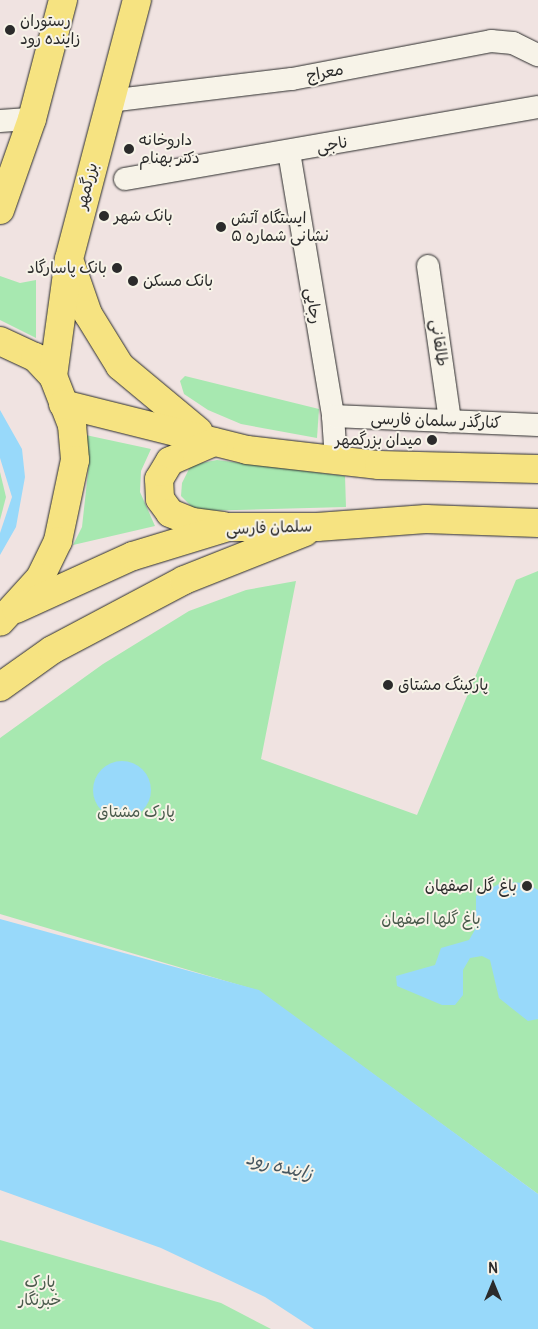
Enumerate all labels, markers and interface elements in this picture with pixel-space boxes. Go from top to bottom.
place label: رستوران زاینده رود [20,11,80,49]
marker: رستوران زاینده رود [4,24,16,36]
street label: معراج [305,60,345,86]
place label: داروخانه دکتر بهنام [139,130,200,168]
street label: ناجی [315,133,349,157]
marker: داروخانه دکتر بهنام [123,143,135,155]
street label: بزرگمهر [72,161,102,211]
place label: بانک شهر [114,206,173,226]
place label: ایستگاه آتش نشانی شماره ۵ [231,208,329,246]
marker: بانک شهر [98,210,110,222]
marker: ایستگاه آتش نشانی شماره ۵ [215,221,227,233]
place label: بانک پاسارگاد [27,258,107,278]
marker: بانک پاسارگاد [111,262,123,274]
place label: بانک مسکن [143,271,213,291]
marker: بانک مسکن [127,275,139,287]
street label: رجایی [301,287,325,325]
street label: طالقانی [426,318,452,368]
street label: کنارگذر سلمان فارسی [370,409,502,433]
place label: میدان بزرگمهر [335,430,422,450]
marker: میدان بزرگمهر [426,434,438,446]
street label: سلمان فارسی [226,517,312,539]
place label: پارکینگ مشتاق [398,675,488,695]
marker: پارکینگ مشتاق [382,679,394,691]
park label: پارک مشتاق [97,802,175,822]
place label: باغ گل اصفهان [425,876,517,896]
marker: باغ گل اصفهان [521,880,533,892]
park label: باغ گلها اصفهان [381,909,481,929]
water label: زاینده رود [243,1148,315,1186]
north arrow [468,1259,518,1309]
text: N [488,1260,498,1277]
park label: پارک خبرنگار [18,1272,62,1310]

